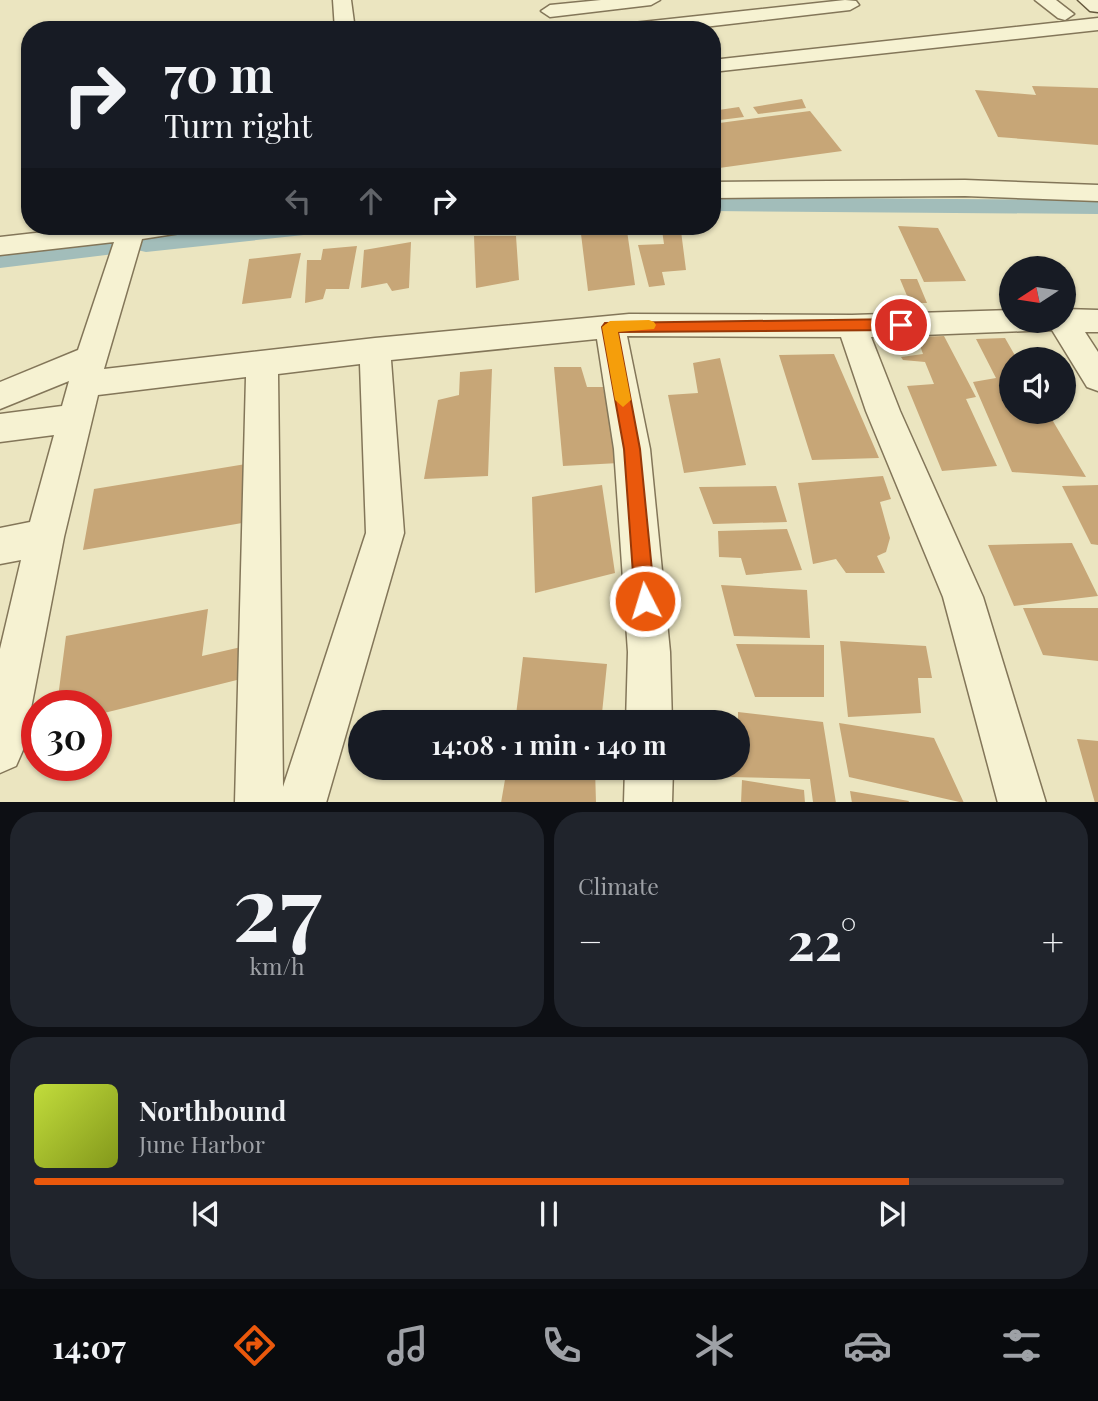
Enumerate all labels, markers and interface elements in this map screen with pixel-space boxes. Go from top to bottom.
text: 70 m [164,40,274,105]
icon: right [49,49,140,140]
text: Turn right [164,103,312,146]
icon: left [279,182,317,220]
icon: ahead [352,182,390,220]
icon: right [425,182,463,220]
north arrow [999,256,1076,332]
map controls [999,256,1076,424]
pin [871,295,931,355]
icon: arrive [882,306,920,344]
button: sound [999,347,1076,424]
position arrow [608,564,682,638]
speed limit sign: 30 [21,690,112,781]
text: 14:08 · 1 min · 140 m [431,727,667,762]
text: 27 [233,844,322,965]
text: Climate [578,870,659,901]
text: 22° [788,905,857,974]
text: − [578,915,603,966]
text: + [1042,915,1064,966]
text: km/h [249,950,305,981]
text: Northbound [139,1093,286,1128]
text: June Harbor [139,1128,265,1159]
icon: previous [187,1195,225,1233]
icon: pause [530,1195,568,1233]
icon: next [873,1195,911,1233]
icon: directions [230,1321,279,1370]
icon: music [383,1321,432,1370]
icon: phone [537,1321,586,1370]
icon: climate [690,1321,739,1370]
icon: car [843,1321,892,1370]
icon: filters [997,1321,1046,1370]
text: 14:07 [52,1324,126,1367]

